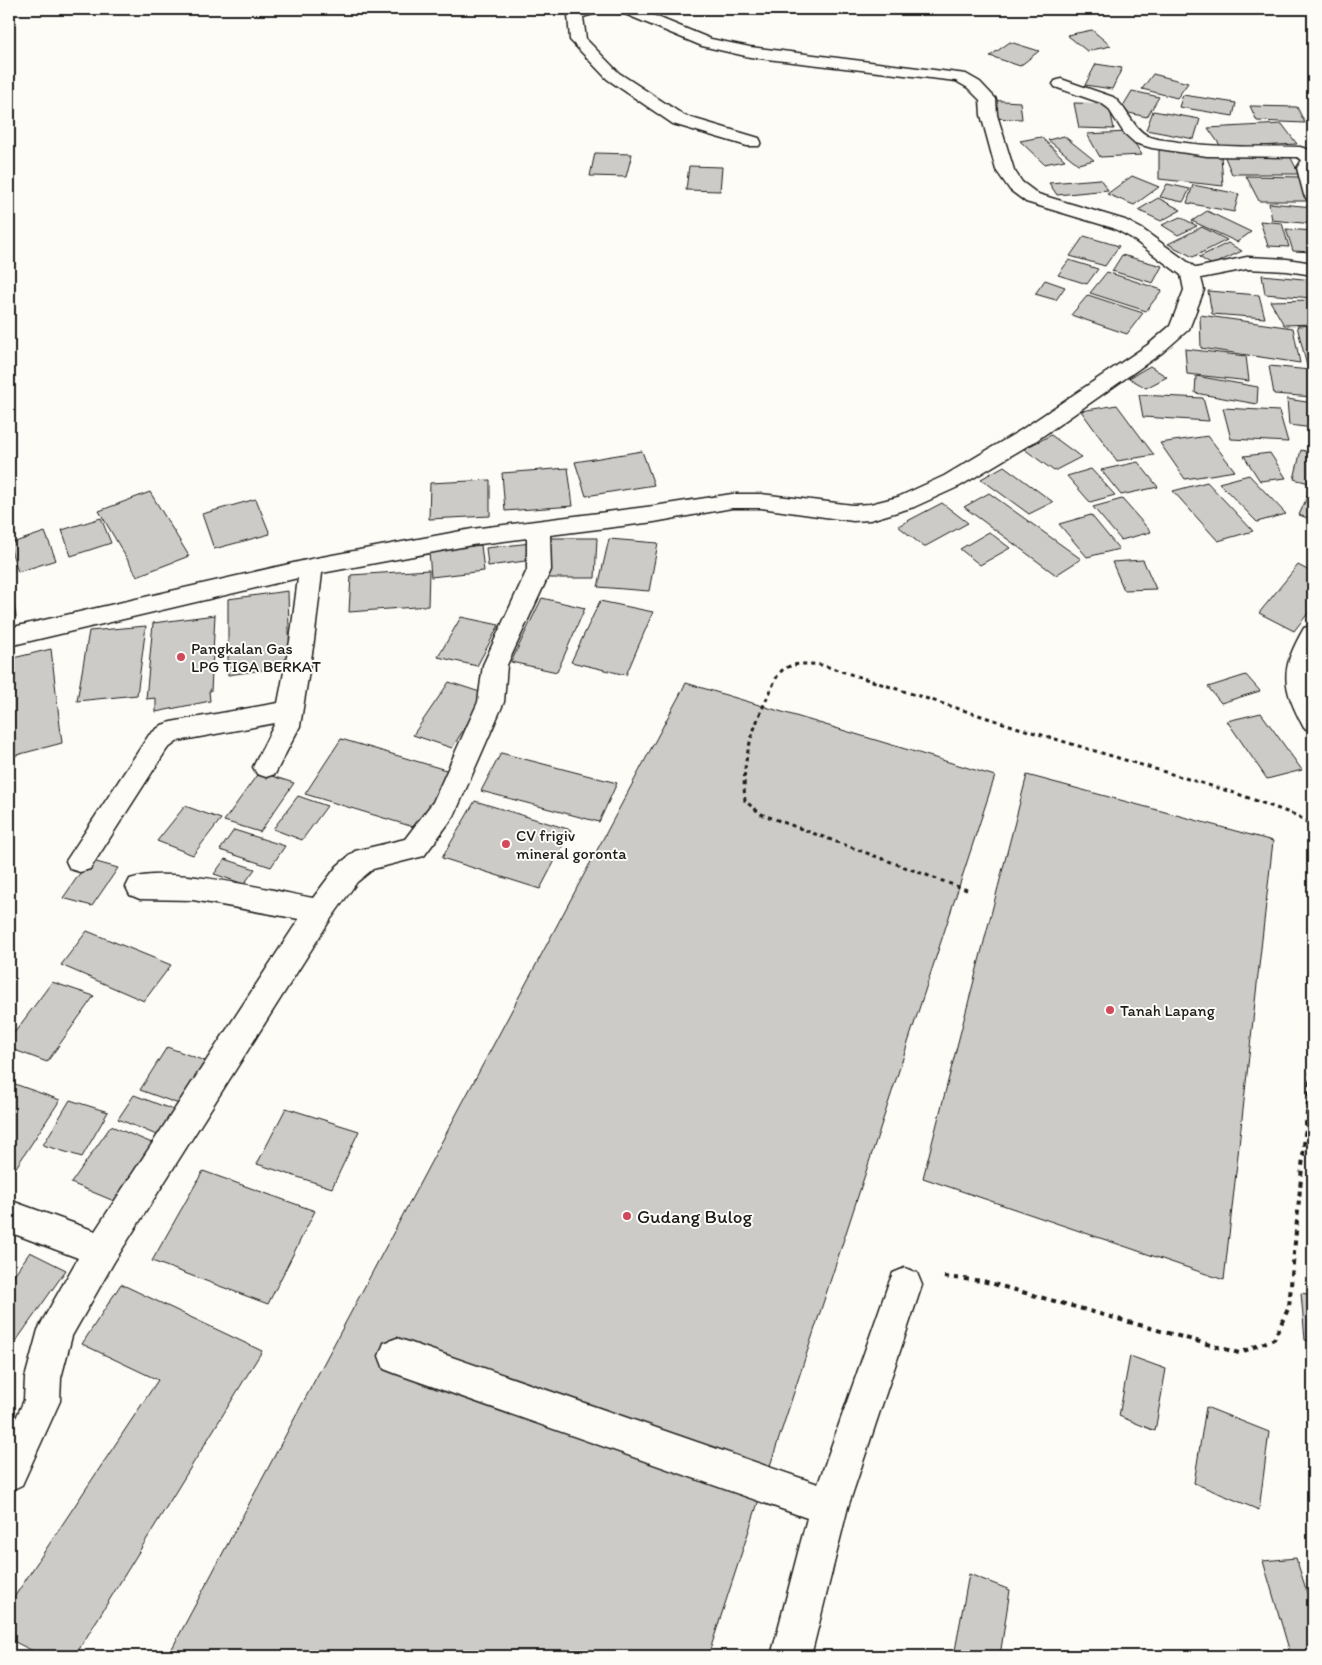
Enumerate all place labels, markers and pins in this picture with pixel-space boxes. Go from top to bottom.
place label: Pangkalan Gas LPG TIGA BERKAT [191,639,321,676]
marker: Pangkalan Gas LPG TIGA BERKAT [175,651,187,663]
place label: CV frigiv mineral goronta [516,826,627,863]
marker: CV frigiv mineral goronta [500,838,512,850]
place label: Tanah Lapang [1120,1001,1216,1020]
marker: Tanah Lapang [1104,1004,1116,1016]
place label: Gudang Bulog [637,1205,753,1228]
marker: Gudang Bulog [621,1210,633,1222]

